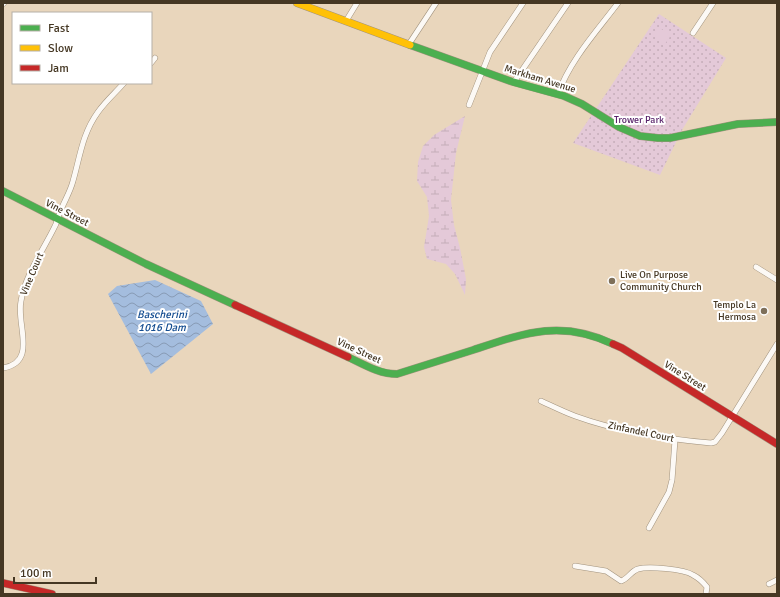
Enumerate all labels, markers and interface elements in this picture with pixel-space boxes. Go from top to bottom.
legend [12,12,152,84]
text: Fast [48,21,69,36]
text: Slow [48,41,73,56]
text: Jam [48,61,69,76]
street label: Markham Avenue [503,62,577,96]
park label: Trower Park [614,114,664,126]
street label: Vine Street [43,197,91,229]
street label: Vine Court [18,250,47,297]
place label: Live On Purpose Community Church [620,269,702,293]
marker: Live On Purpose Community Church [607,276,617,286]
place label: Templo La Hermosa [713,299,756,323]
marker: Templo La Hermosa [759,306,769,316]
water label: Bascherini 1016 Dam [137,308,188,334]
street label: Vine Street [335,336,383,367]
street label: Vine Street [662,358,709,394]
street label: Zinfandel Court [607,419,676,445]
scale bar [14,559,96,585]
text: 100 m [20,566,52,581]

